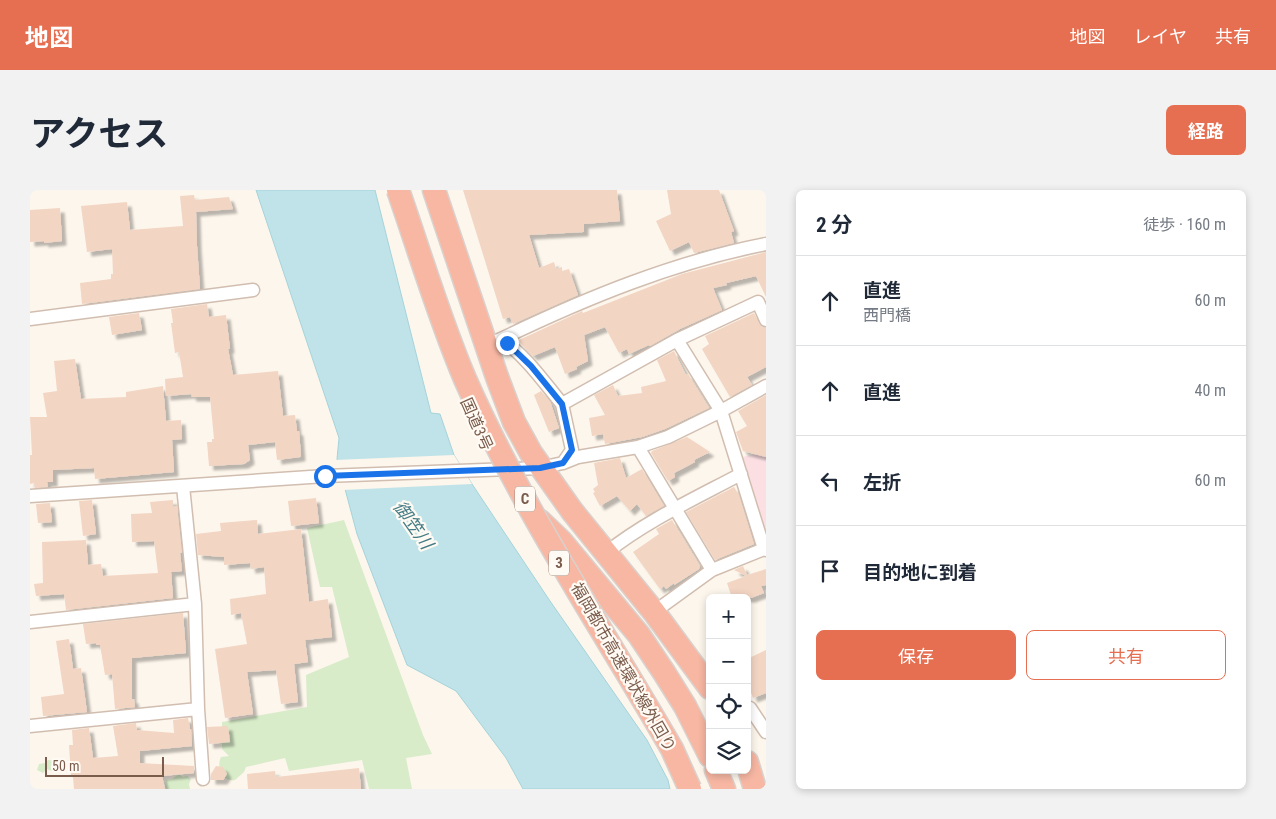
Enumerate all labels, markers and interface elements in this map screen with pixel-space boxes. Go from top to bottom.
text: 地図 [25,24,73,52]
text: 地図 [1070,26,1106,47]
text: レイヤ [1134,26,1187,47]
text: 共有 [1215,26,1251,47]
button: 経路 [1166,105,1246,155]
text: アクセス [30,114,168,155]
text: 2 分 [816,213,852,237]
text: 徒歩 · 160 m [1143,215,1226,234]
text: 直進 [863,279,901,302]
icon: ahead [816,287,844,315]
text: 60 m [1194,291,1226,310]
text: 西門橋 [863,306,911,325]
route end [496,332,519,355]
icon: ahead [816,377,844,405]
text: 直進 [863,381,901,404]
text: 40 m [1194,381,1226,400]
street label: 国道3号 [456,395,497,454]
route start [314,465,337,488]
icon: left [816,467,844,495]
text: 左折 [863,471,901,494]
text: 60 m [1194,471,1226,490]
road number: C [515,486,535,512]
water label: 御笠川 [389,497,439,554]
road number: 3 [549,550,569,576]
icon: arrive [816,557,844,585]
text: 目的地に到着 [863,561,977,584]
street label: 福岡都市高速環状線外回り [567,579,680,755]
map controls [706,594,751,774]
button: + [706,594,751,639]
button: 保存 [816,630,1016,680]
button: 共有 [1026,630,1226,680]
button: − [706,639,751,684]
button: locate [706,684,751,729]
button: layers [706,729,751,774]
scale bar [45,754,164,777]
text: 50 m [52,758,80,774]

